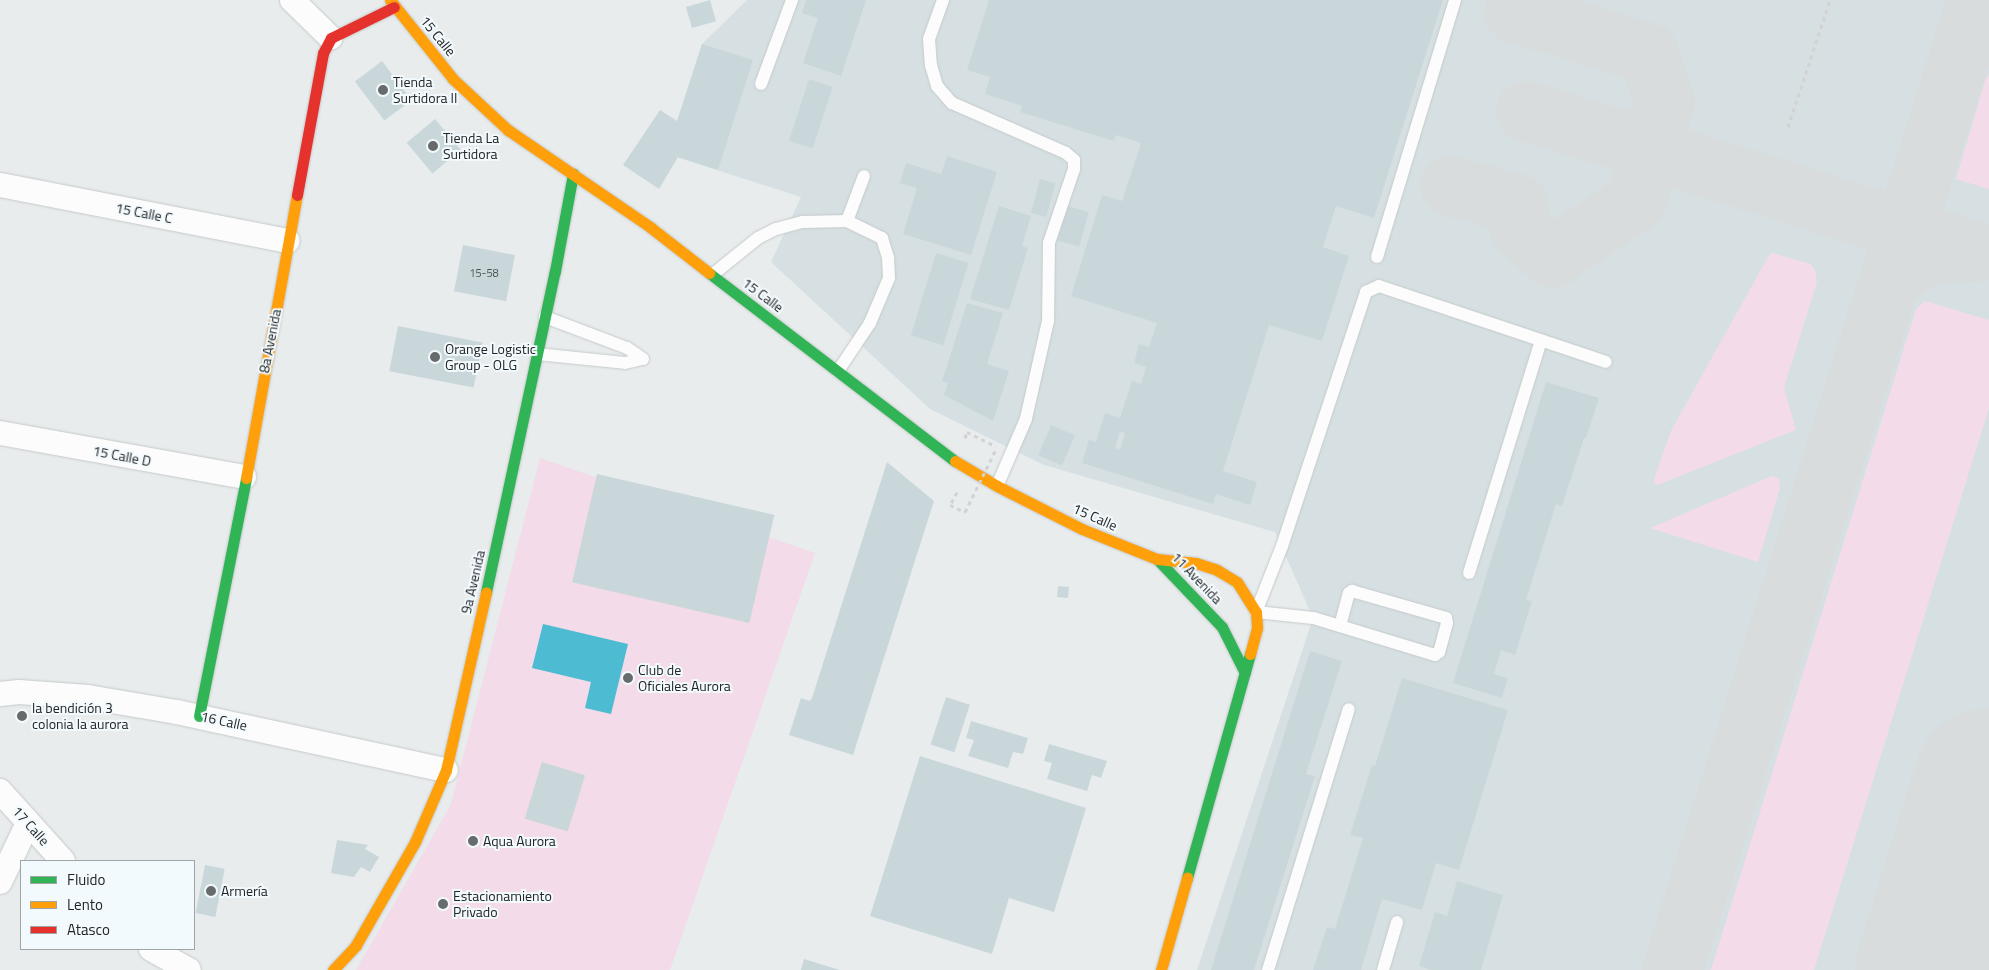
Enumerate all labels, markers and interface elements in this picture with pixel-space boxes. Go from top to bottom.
street label: 15 Calle [417,12,459,60]
place label: Tienda Surtidora II [393,74,457,106]
marker: Tienda Surtidora II [377,84,389,96]
place label: Tienda La Surtidora [443,130,499,162]
marker: Tienda La Surtidora [427,140,439,152]
street label: 15 Calle C [114,199,174,227]
house number: 15-58 [469,266,499,280]
street label: 15 Calle [739,274,787,316]
street label: 8a Avenida [256,308,284,374]
place label: Orange Logistic Group - OLG [445,341,536,374]
marker: Orange Logistic Group - OLG [429,351,441,363]
street label: 15 Calle D [91,442,153,470]
street label: 15 Calle [1070,500,1120,534]
street label: 9a Avenida [458,549,488,615]
street label: 11 Avenida [1168,549,1226,607]
place label: Club de Oficiales Aurora [638,662,731,694]
marker: Club de Oficiales Aurora [622,672,634,684]
place label: la bendición 3 colonia la aurora [32,700,128,732]
street label: 16 Calle [199,708,249,734]
marker: la bendición 3 colonia la aurora [16,710,28,722]
street label: 17 Calle [9,803,53,849]
place label: Aqua Aurora [483,833,556,849]
marker: Aqua Aurora [467,835,479,847]
legend [20,860,195,950]
text: Fluido [67,868,105,891]
place label: Armería [221,883,268,899]
marker: Armería [205,885,217,897]
place label: Estacionamiento Privado [453,888,552,920]
text: Lento [67,893,103,916]
marker: Estacionamiento Privado [437,898,449,910]
text: Atasco [67,918,110,941]

